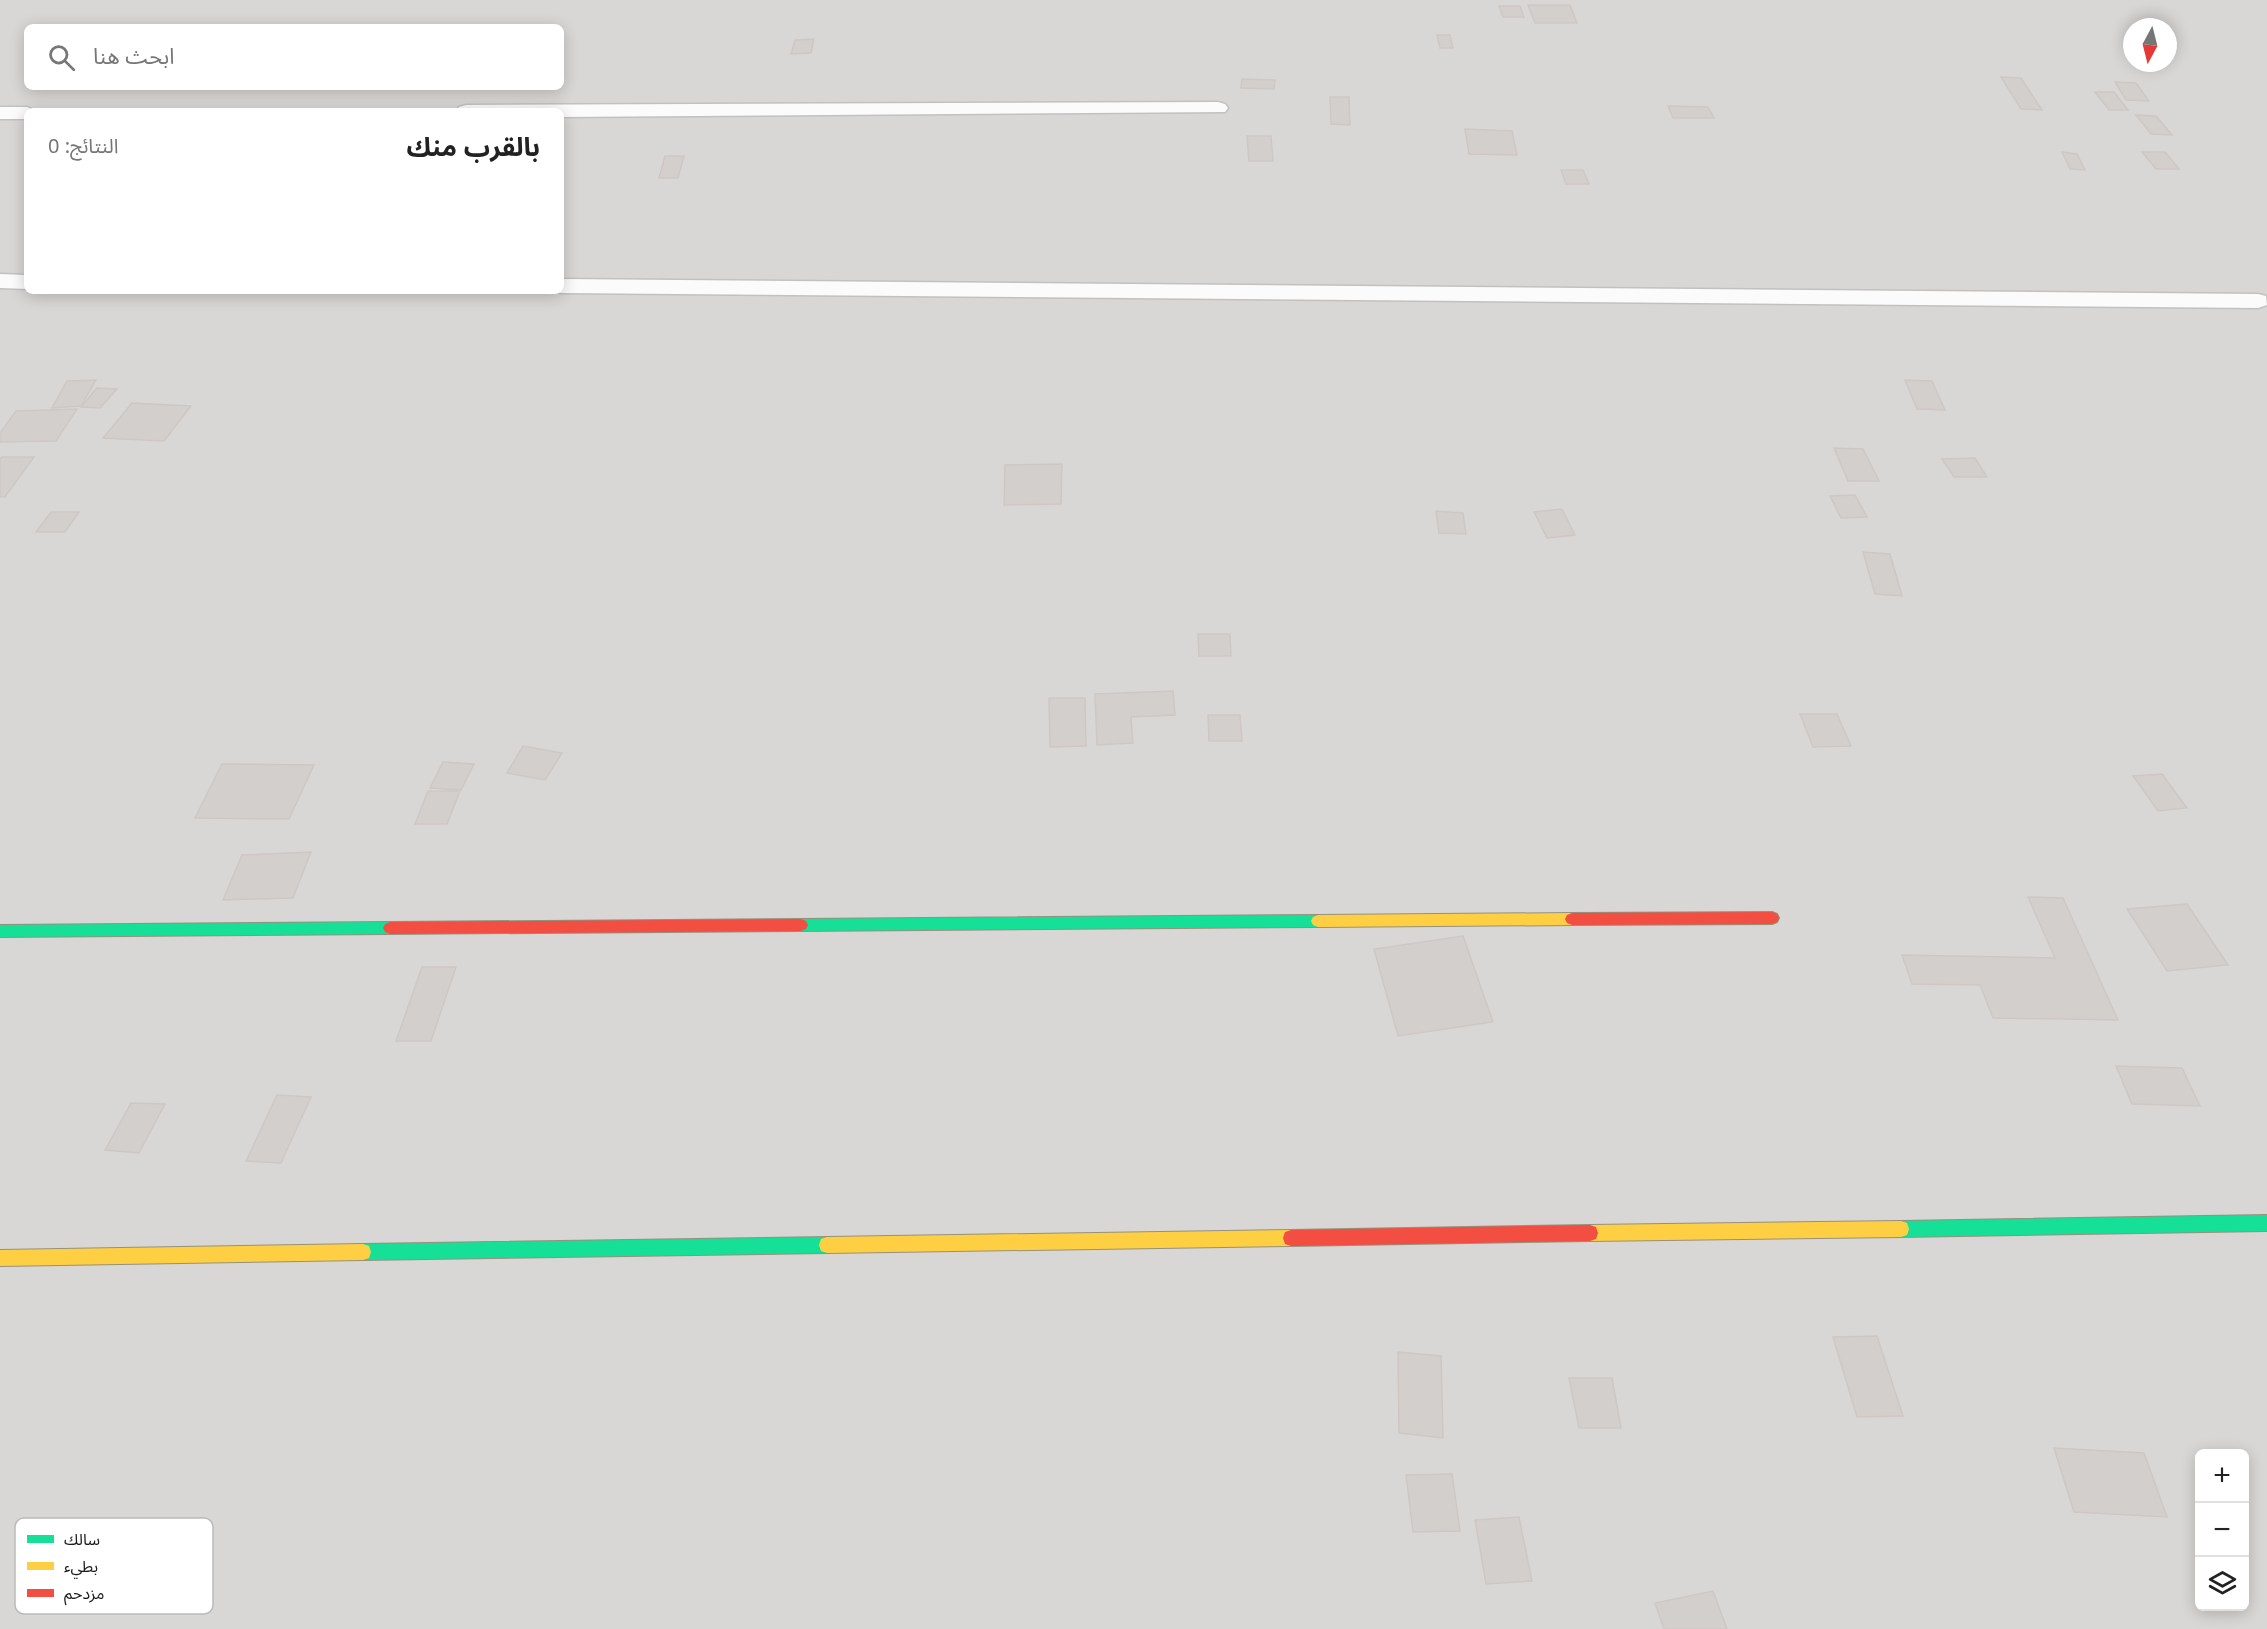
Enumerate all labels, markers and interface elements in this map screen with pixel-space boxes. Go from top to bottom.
north arrow [2123,18,2177,72]
search box [24,24,564,90]
text: ابحث هنا [93,40,175,70]
icon: search [45,41,78,74]
text: بالقرب منك [406,128,540,164]
text: النتائج: 0 [48,132,118,159]
map controls [2195,1449,2249,1611]
button: + [2195,1449,2249,1503]
button: − [2195,1503,2249,1557]
legend [15,1518,213,1614]
text: سالك [64,1528,100,1550]
text: بطيء [64,1555,98,1579]
button: layers [2195,1557,2249,1611]
text: مزدحم [64,1582,104,1606]

